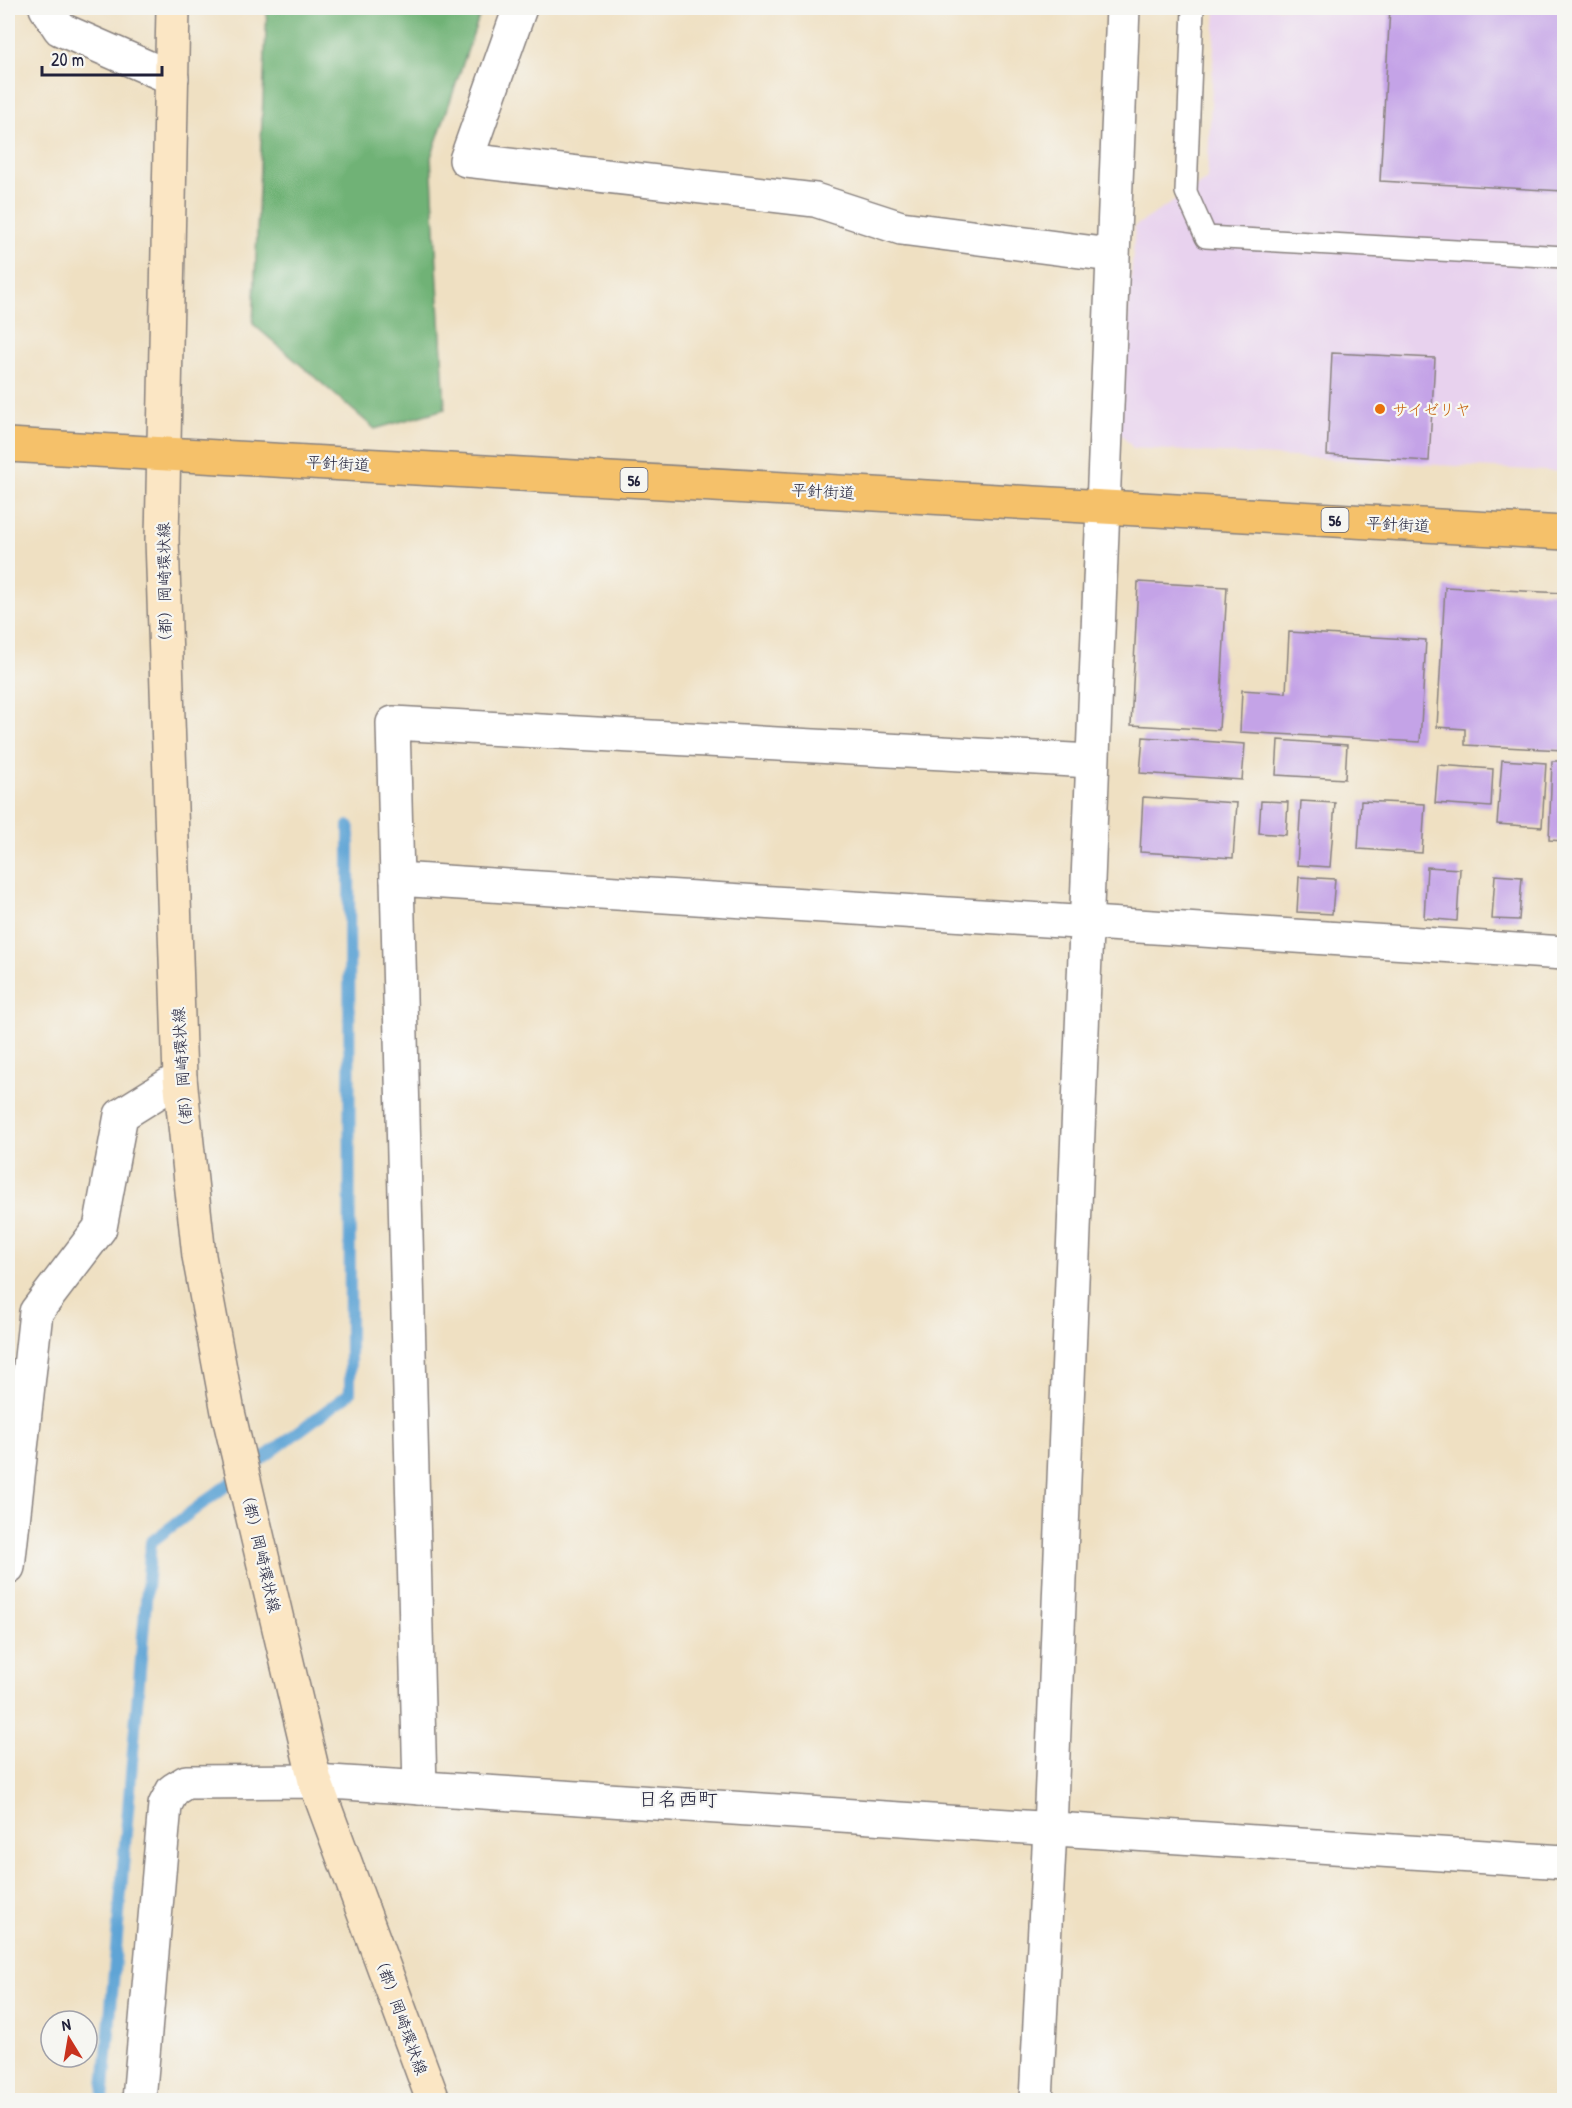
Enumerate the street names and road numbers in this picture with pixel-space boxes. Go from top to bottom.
street label: 平針街道 [305,450,371,476]
road number: 56 [620,468,648,492]
street label: 平針街道 [790,478,856,504]
road number: 56 [1322,508,1348,532]
street label: 平針街道 [1365,511,1431,537]
street label: （都）岡崎環状線 [152,522,176,650]
street label: （都）岡崎環状線 [167,1006,197,1136]
street label: （都）岡崎環状線 [236,1485,286,1615]
street label: （都）岡崎環状線 [369,1950,433,2078]

